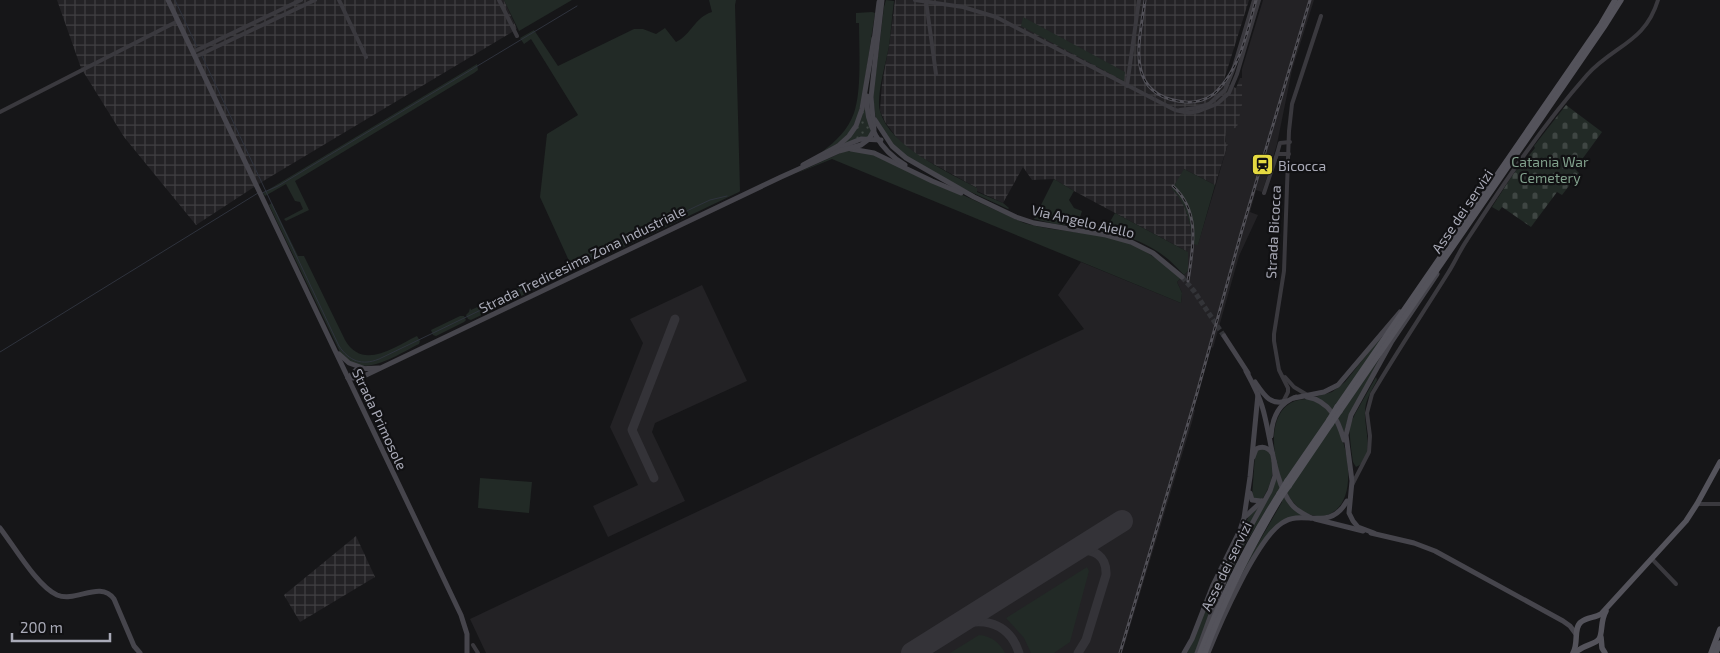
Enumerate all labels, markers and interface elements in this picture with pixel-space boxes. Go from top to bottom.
station icon: Bicocca [1250,153,1274,177]
park label: Catania War Cemetery [1511,153,1589,186]
place label: Bicocca [1278,157,1326,174]
street label: Asse dei servizi [1428,166,1496,256]
street label: Strada Bicocca [1262,185,1284,279]
street label: Strada Tredicesima Zona Industriale [476,201,688,317]
street label: Via Angelo Aiello [1030,201,1136,241]
street label: Strada Primosole [349,366,411,472]
street label: Asse dei servizi [1197,518,1255,614]
scale bar [12,610,110,642]
text: 200 m [20,618,63,636]

